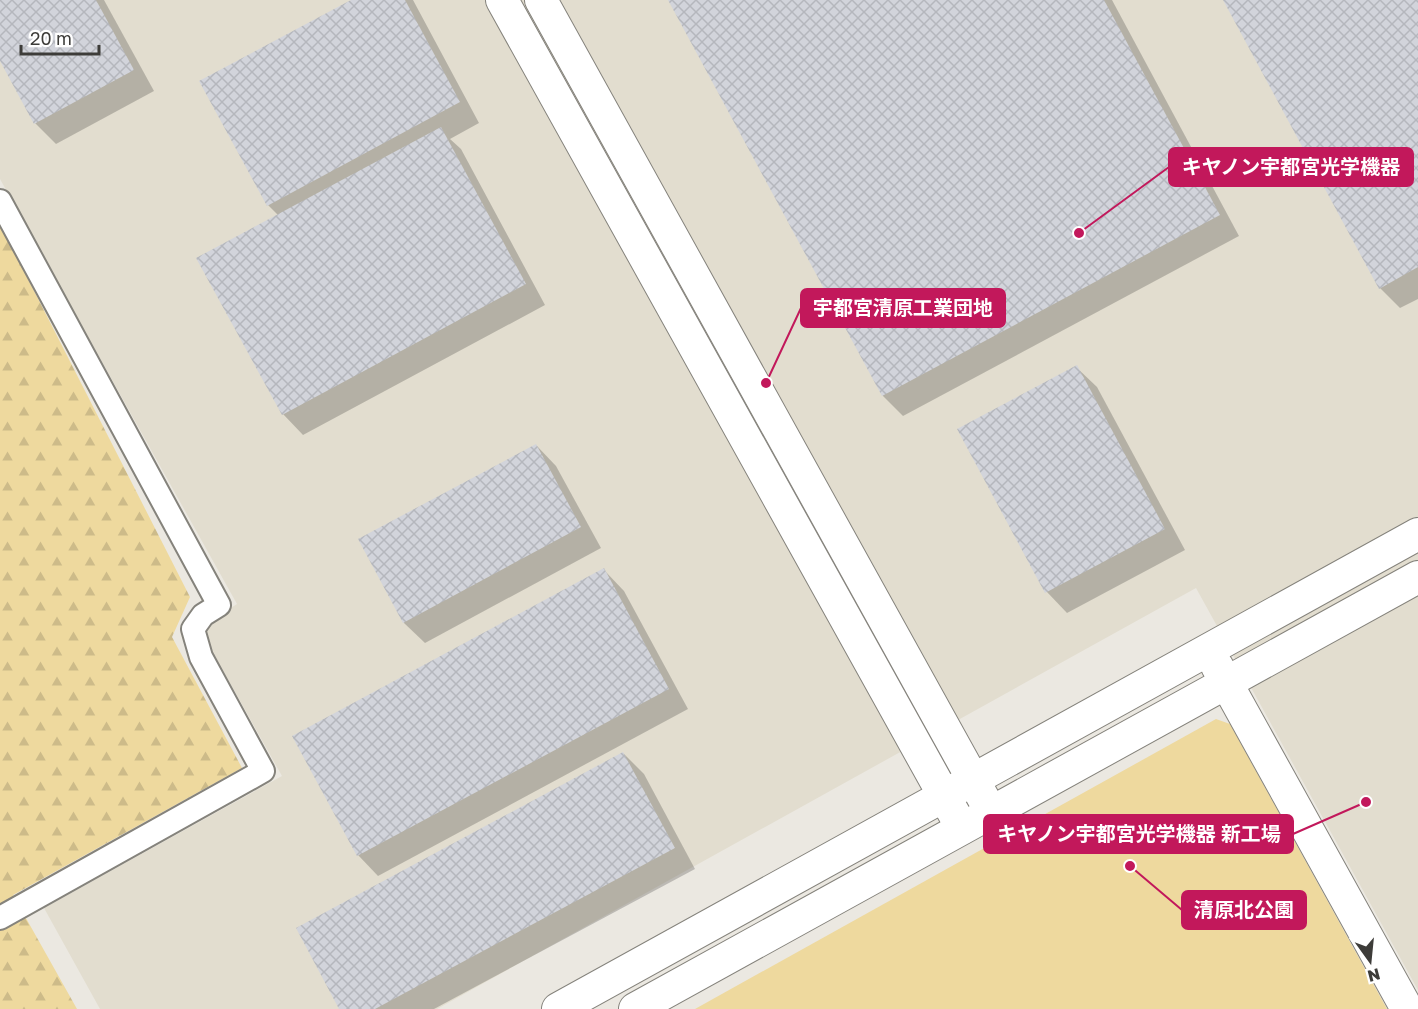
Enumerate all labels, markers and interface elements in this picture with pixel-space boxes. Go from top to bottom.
scale bar [21,18,99,56]
text: 20 m [30,27,72,49]
callout: キヤノン宇都宮光学機器 [1169,148,1413,186]
text: キヤノン宇都宮光学機器 [1182,154,1400,178]
callout: 宇都宮清原工業団地 [801,289,1005,327]
text: 宇都宮清原工業団地 [813,295,993,319]
callout: キヤノン宇都宮光学機器 新工場 [984,815,1293,853]
text: キヤノン宇都宮光学機器 新工場 [997,821,1281,845]
callout: 清原北公園 [1182,891,1306,929]
text: 清原北公園 [1194,897,1294,921]
north arrow [1340,931,1400,991]
text: N [1365,964,1382,987]

